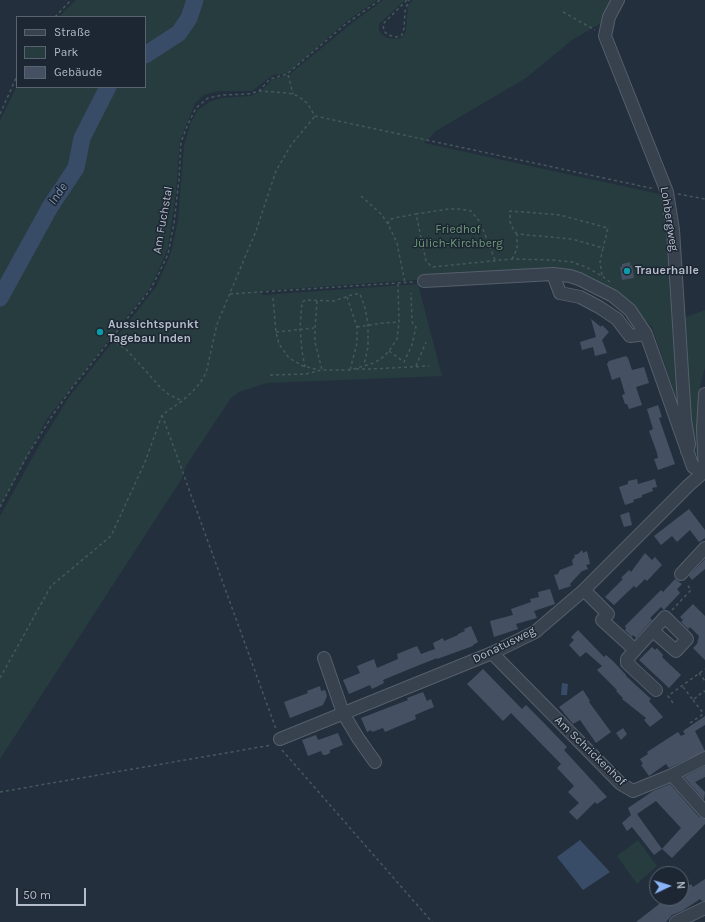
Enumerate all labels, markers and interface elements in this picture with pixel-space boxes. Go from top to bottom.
legend [16,16,146,88]
text: Straße [54,25,90,39]
text: Park [54,45,78,59]
text: Gebäude [54,65,102,79]
water label: Inde [45,180,71,208]
street label: Am Fuchstal [150,185,176,255]
street label: Lohbergweg [657,186,681,252]
park label: Friedhof Jülich-Kirchberg [413,223,503,251]
place label: Trauerhalle [635,264,699,278]
marker: Trauerhalle [622,266,632,276]
place label: Aussichtspunkt Tagebau Inden [108,318,199,346]
marker: Aussichtspunkt Tagebau Inden [95,327,105,337]
street label: Donatusweg [470,624,538,666]
street label: Am Schrickenhof [551,713,629,789]
north arrow [649,866,689,906]
scale bar [18,880,88,906]
text: N [674,881,687,890]
text: 50 m [23,888,51,902]

